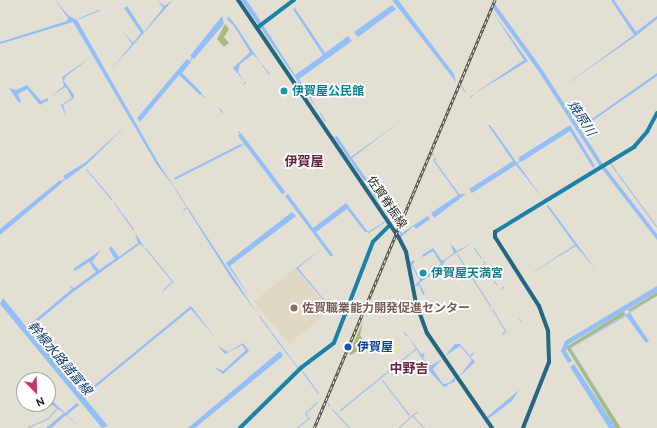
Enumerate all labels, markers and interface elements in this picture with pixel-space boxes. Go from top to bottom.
place label: 伊賀屋公民館 [292,84,364,98]
marker: 伊賀屋公民館 [279,86,289,96]
water label: 焼原川 [565,97,599,139]
district label: 伊賀屋 [285,153,323,169]
street label: 佐賀脊振線 [364,173,410,231]
place label: 伊賀屋天満宮 [431,266,503,280]
marker: 伊賀屋天満宮 [418,268,428,278]
place label: 佐賀職業能力開発促進センター [302,301,470,315]
marker: 佐賀職業能力開発促進センター [289,303,299,313]
water label: 幹線水路諸富線 [25,318,95,398]
place label: 伊賀屋 [357,340,393,354]
marker: 伊賀屋 [342,341,354,353]
district label: 中野吉 [390,360,428,376]
north arrow [16,372,56,412]
text: N [34,395,46,409]

